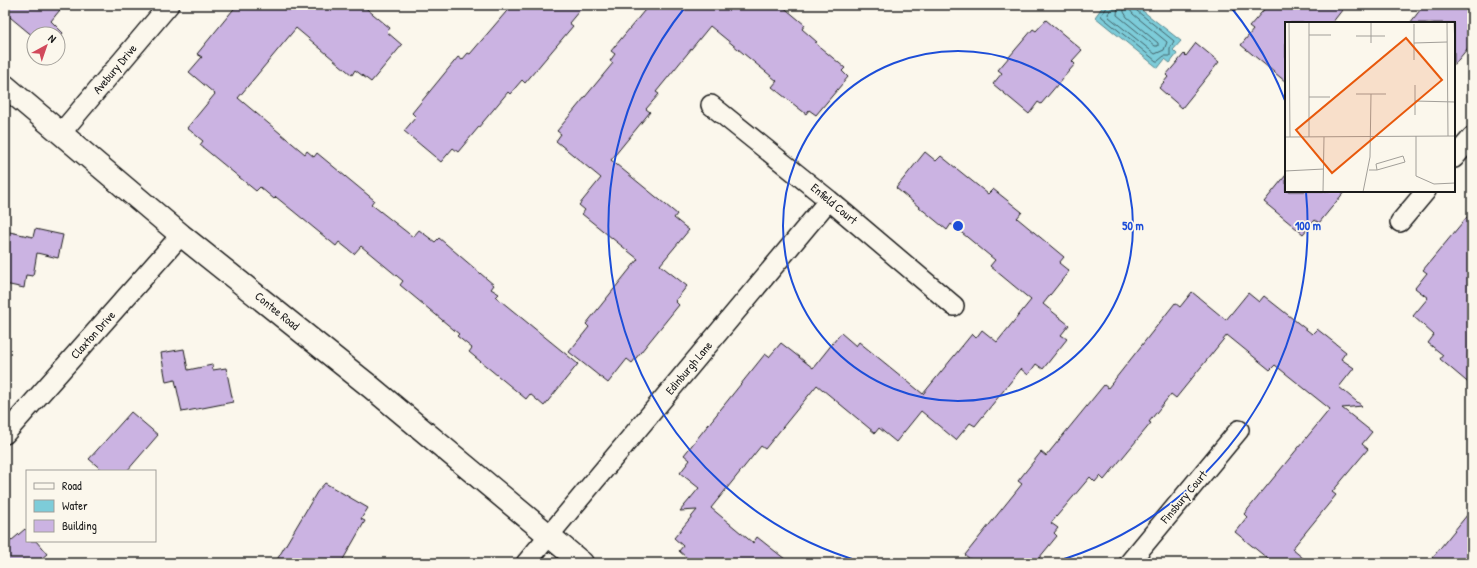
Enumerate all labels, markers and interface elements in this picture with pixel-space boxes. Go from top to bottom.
inset map [1285,22,1455,192]
north arrow [26,26,66,66]
text: N [46,31,59,46]
street label: Avebury Drive [89,40,141,97]
street label: Enfield Court [807,179,862,229]
text: 50 m [1122,217,1144,234]
text: 100 m [1295,217,1321,234]
centre of rings [951,219,965,233]
street label: Contee Road [251,287,303,334]
street label: Claxton Drive [66,307,119,362]
street label: Edinburgh Lane [661,337,716,398]
street label: Finsbury Court [1156,466,1211,528]
legend [26,470,156,542]
text: Road [62,477,82,494]
text: Water [62,497,88,514]
text: Building [62,517,97,534]

